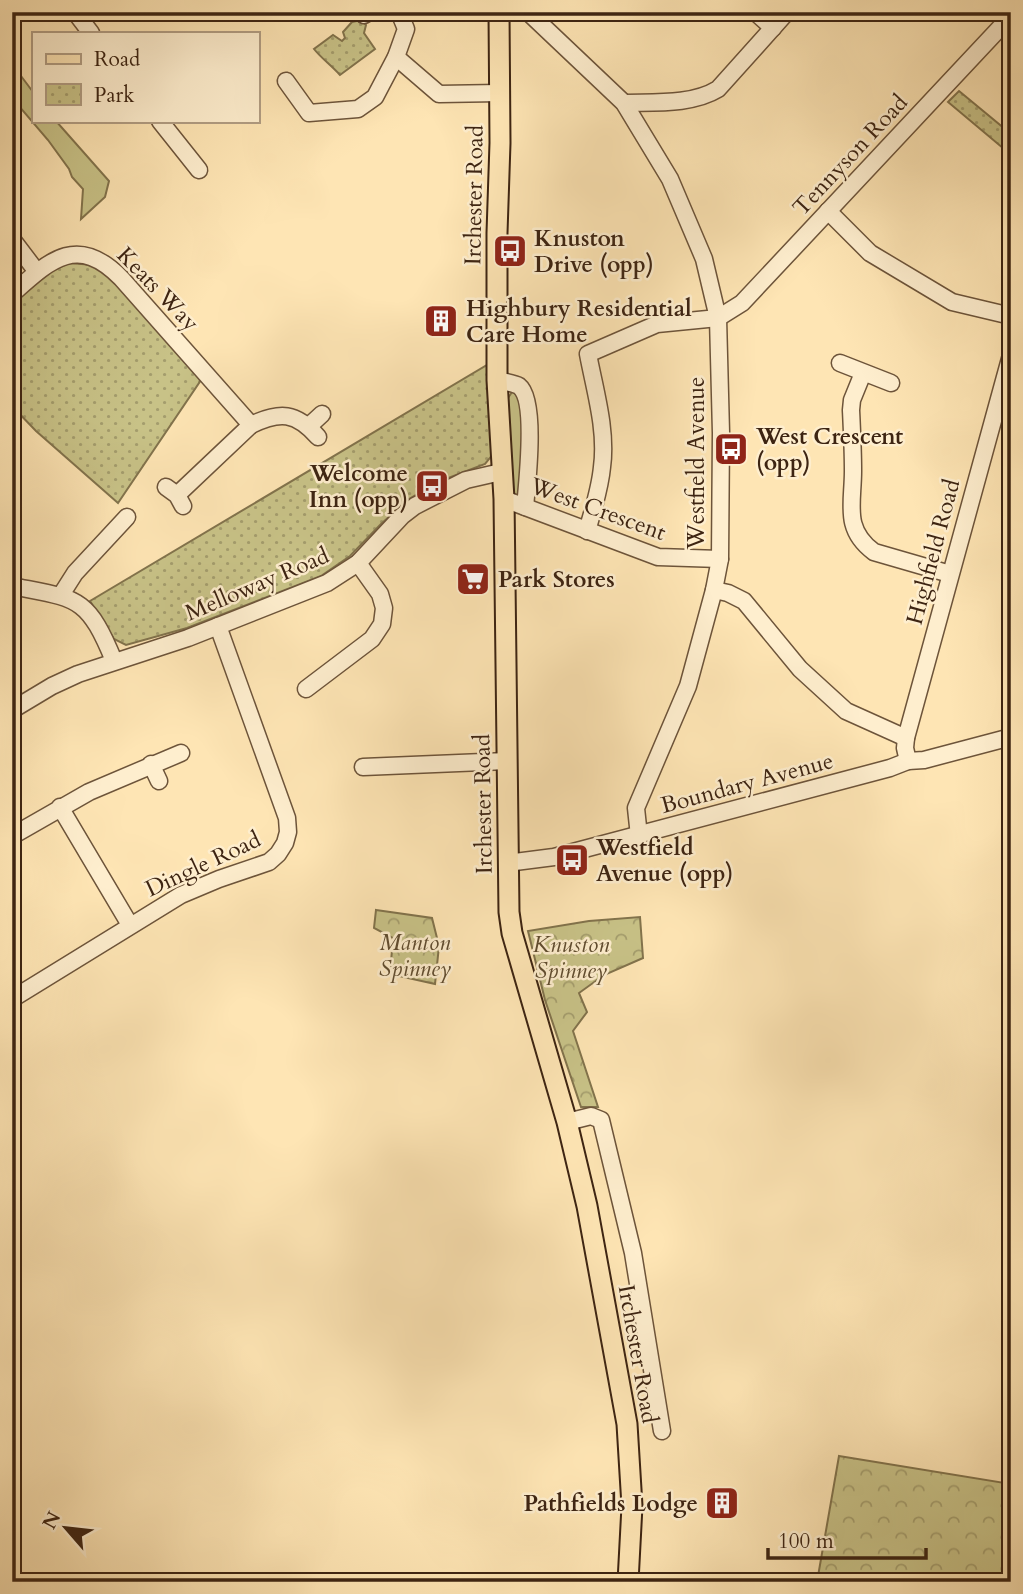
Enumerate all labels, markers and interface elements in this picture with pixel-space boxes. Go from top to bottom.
legend [32,32,259,122]
text: Road [94,45,140,74]
text: Park [94,81,135,110]
street label: Tennyson Road [786,87,915,222]
street label: Irchester Road [457,124,491,265]
place label: Knuston Drive (opp) [534,223,654,280]
bus stop icon: Knuston Drive (opp) [491,232,529,270]
street label: Keats Way [110,240,206,338]
place label: Highbury Residential Care Home [466,293,692,350]
building icon: Highbury Residential Care Home [422,302,460,340]
street label: Westfield Avenue [681,376,712,551]
place label: West Crescent (opp) [755,421,903,478]
bus stop icon: West Crescent (opp) [712,430,750,468]
place label: Welcome Inn (opp) [309,458,408,515]
bus stop icon: Welcome Inn (opp) [413,467,451,505]
street label: West Crescent [525,470,670,548]
street label: Highfield Road [899,475,968,628]
street label: Melloway Road [180,539,334,628]
supermarket icon: Park Stores [454,560,492,598]
place label: Park Stores [498,564,615,595]
street label: Irchester Road [466,733,500,874]
street label: Boundary Avenue [657,745,837,821]
street label: Dingle Road [140,823,266,904]
place label: Westfield Avenue (opp) [595,832,733,889]
bus stop icon: Westfield Avenue (opp) [553,841,591,879]
park label: Manton Spinney [379,927,451,984]
park label: Knuston Spinney [533,929,610,986]
street label: Irchester Road [611,1282,666,1427]
building icon: Pathfields Lodge [703,1484,741,1522]
place label: Pathfields Lodge [524,1488,698,1519]
north arrow [32,1492,102,1562]
text: N [37,1507,67,1534]
scale bar [768,1517,925,1561]
text: 100 m [778,1527,834,1556]

